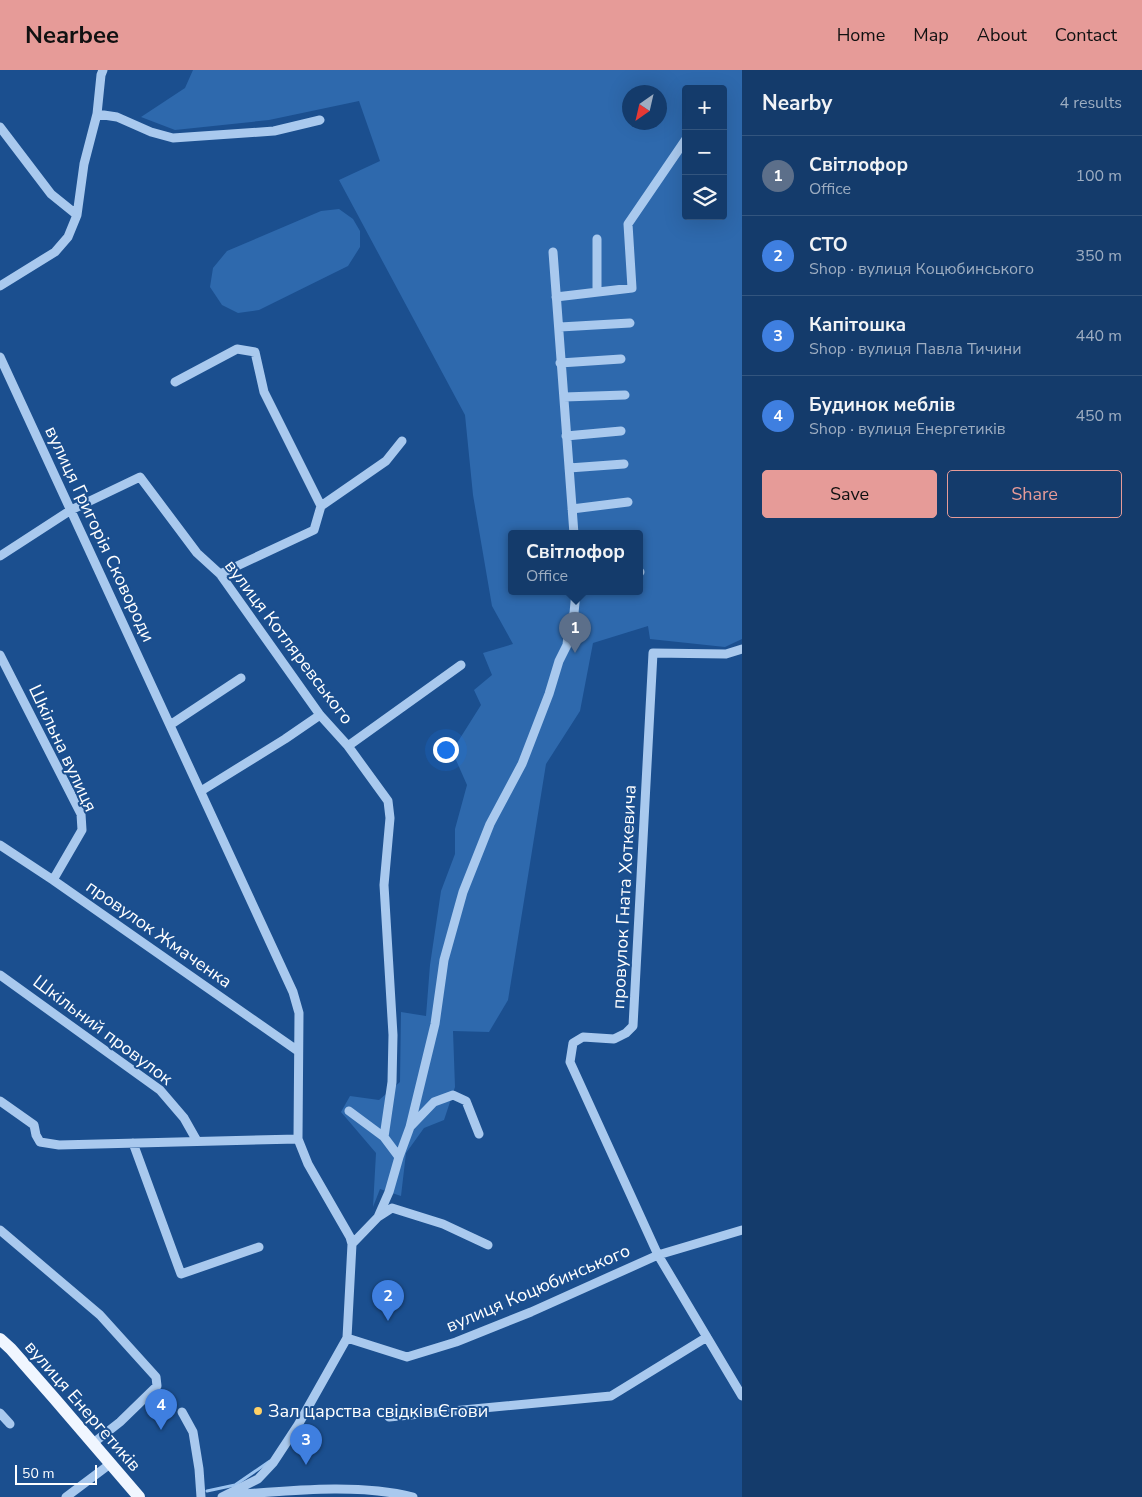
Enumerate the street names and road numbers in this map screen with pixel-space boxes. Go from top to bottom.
street label: вулиця Григорія Сковороди [39,422,161,646]
street label: вулиця Котляревського [219,555,359,729]
street label: Шкільна вулиця [23,681,103,815]
street label: провулок Гната Хоткевича [606,784,642,1010]
street label: провулок Жмаченка [81,875,237,993]
street label: Шкільний провулок [28,970,178,1091]
street label: вулиця Коцюбинського [442,1238,634,1338]
street label: вулиця Енергетиків [20,1336,147,1477]

